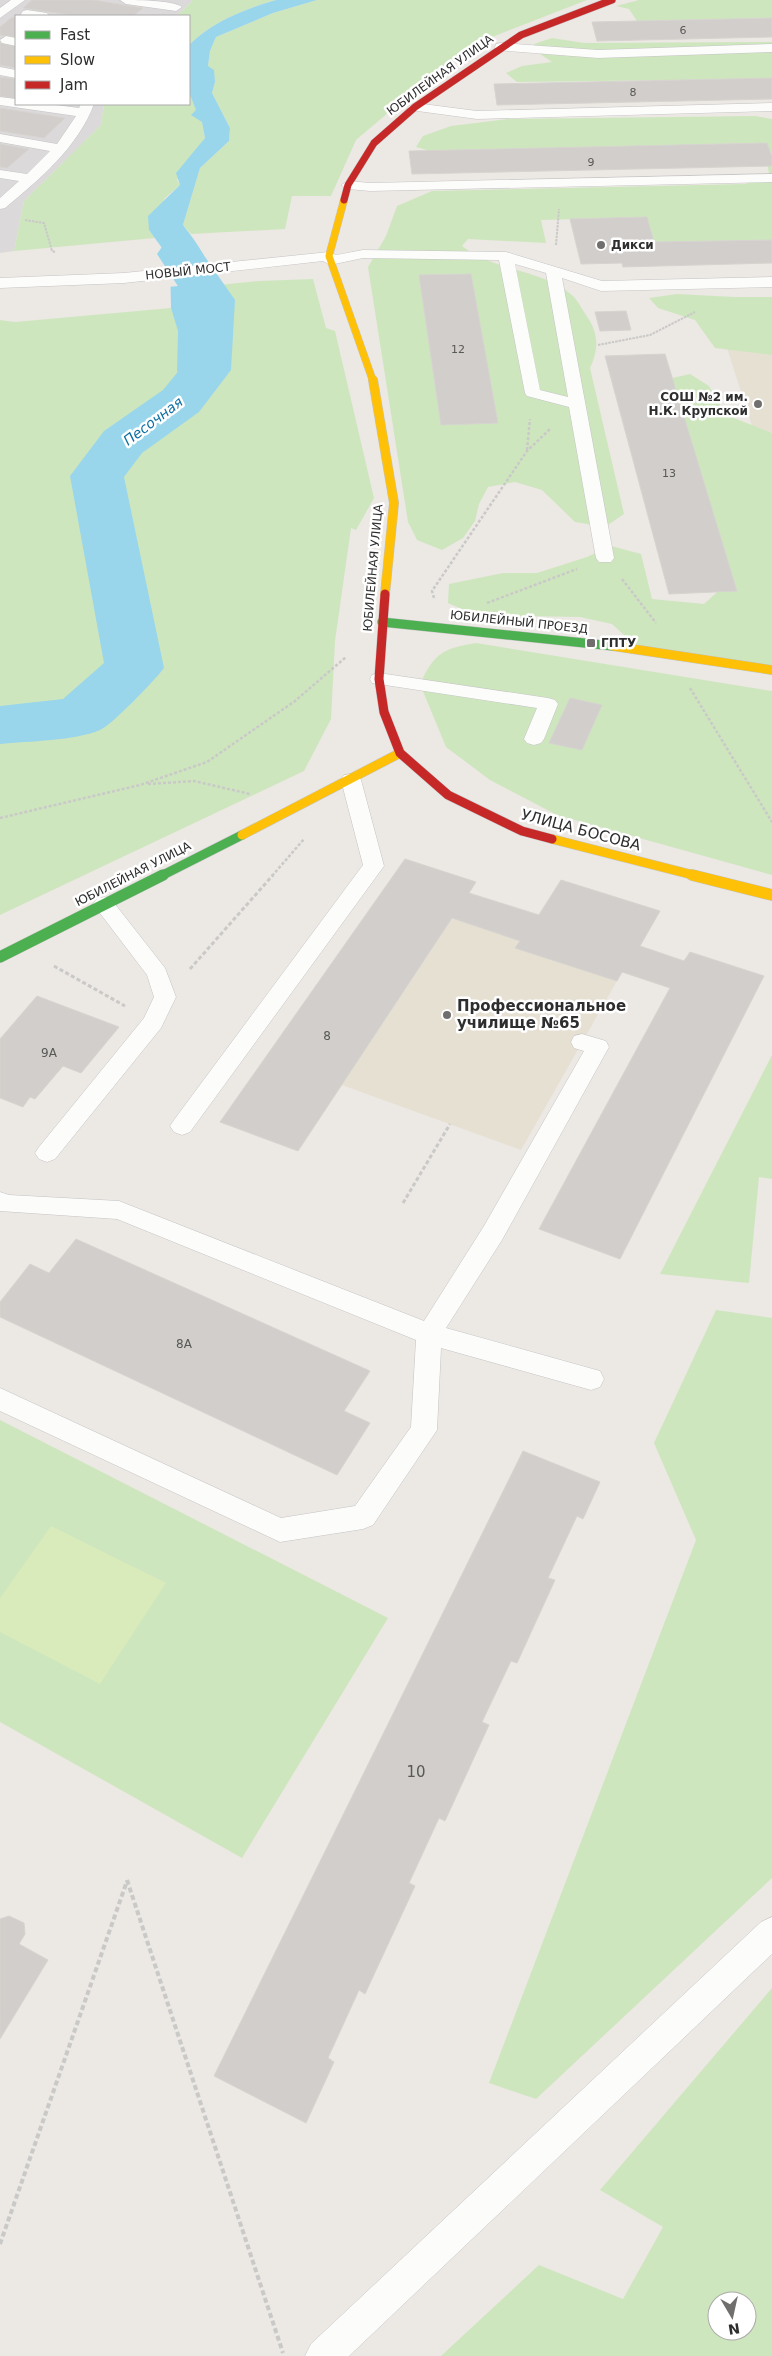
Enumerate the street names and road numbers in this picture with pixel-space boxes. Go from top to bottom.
street label: ЮБИЛЕЙНАЯ УЛИЦА [384,30,497,118]
street label: НОВЫЙ МОСТ [145,259,232,282]
street label: ЮБИЛЕЙНАЯ УЛИЦА [359,503,386,632]
street label: ЮБИЛЕЙНЫЙ ПРОЕЗД [449,607,589,636]
street label: УЛИЦА БОСОВА [519,805,644,855]
street label: ЮБИЛЕЙНАЯ УЛИЦА [72,837,194,909]

